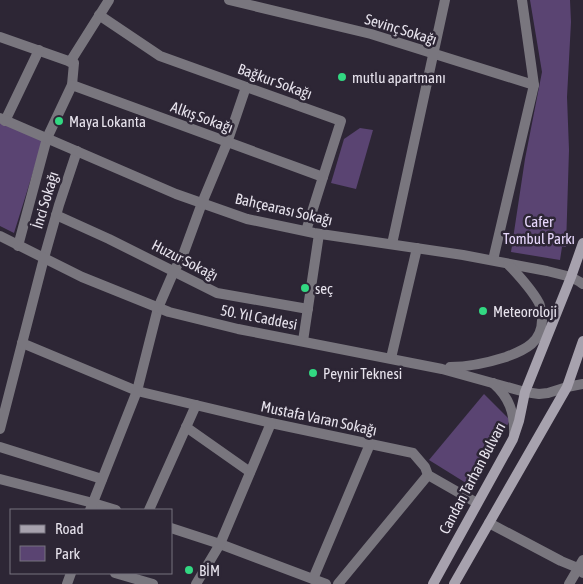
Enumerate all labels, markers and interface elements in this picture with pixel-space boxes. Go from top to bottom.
street label: Sevinç Sokağı [363,10,439,48]
street label: Bağkur Sokağı [236,60,314,102]
place label: mutlu apartmanı [352,69,446,86]
marker: mutlu apartmanı [336,71,348,83]
street label: Alkış Sokağı [169,98,235,136]
place label: Maya Lokanta [69,113,146,130]
marker: Maya Lokanta [53,115,65,127]
street label: İnci Sokağı [28,169,62,231]
street label: Bahçearası Sokağı [234,190,334,228]
park label: Cafer Tombul Parkı [503,213,575,247]
street label: Huzur Sokağı [149,236,221,284]
place label: seç [315,280,333,297]
marker: seç [299,282,311,294]
street label: 50. Yıl Caddesi [219,301,299,333]
place label: Meteoroloji [493,303,557,320]
marker: Meteoroloji [477,305,489,317]
place label: Peynir Teknesi [323,365,402,382]
marker: Peynir Teknesi [307,367,319,379]
street label: Mustafa Varan Sokağı [259,397,379,439]
street label: Candan Tarhan Bulvarı [435,419,509,537]
legend [10,509,172,574]
text: Road [55,520,84,537]
text: Park [55,545,80,562]
place label: BİM [199,562,220,579]
marker: BİM [183,564,195,576]

